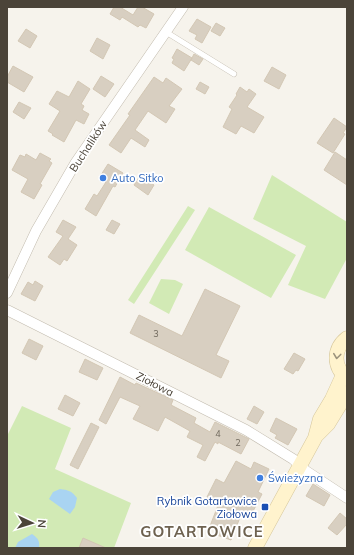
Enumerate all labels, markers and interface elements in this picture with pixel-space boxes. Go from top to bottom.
street label: Buchalików [66,117,110,174]
place label: Auto Sitko [111,171,164,185]
marker: Auto Sitko [98,173,108,183]
house number: 3 [153,328,159,339]
one-way arrow [333,352,342,359]
street label: Ziołowa [134,369,176,399]
house number: 4 [215,428,221,439]
house number: 2 [235,437,241,448]
place label: Świeżyzna [268,471,323,485]
marker: Świeżyzna [255,473,265,483]
place label: Rybnik Gotartowice Ziołowa [157,494,257,521]
marker: Rybnik Gotartowice Ziołowa [260,502,270,512]
north arrow [12,503,52,543]
text: N [35,519,49,528]
district label: GOTARTOWICE [140,522,264,541]

